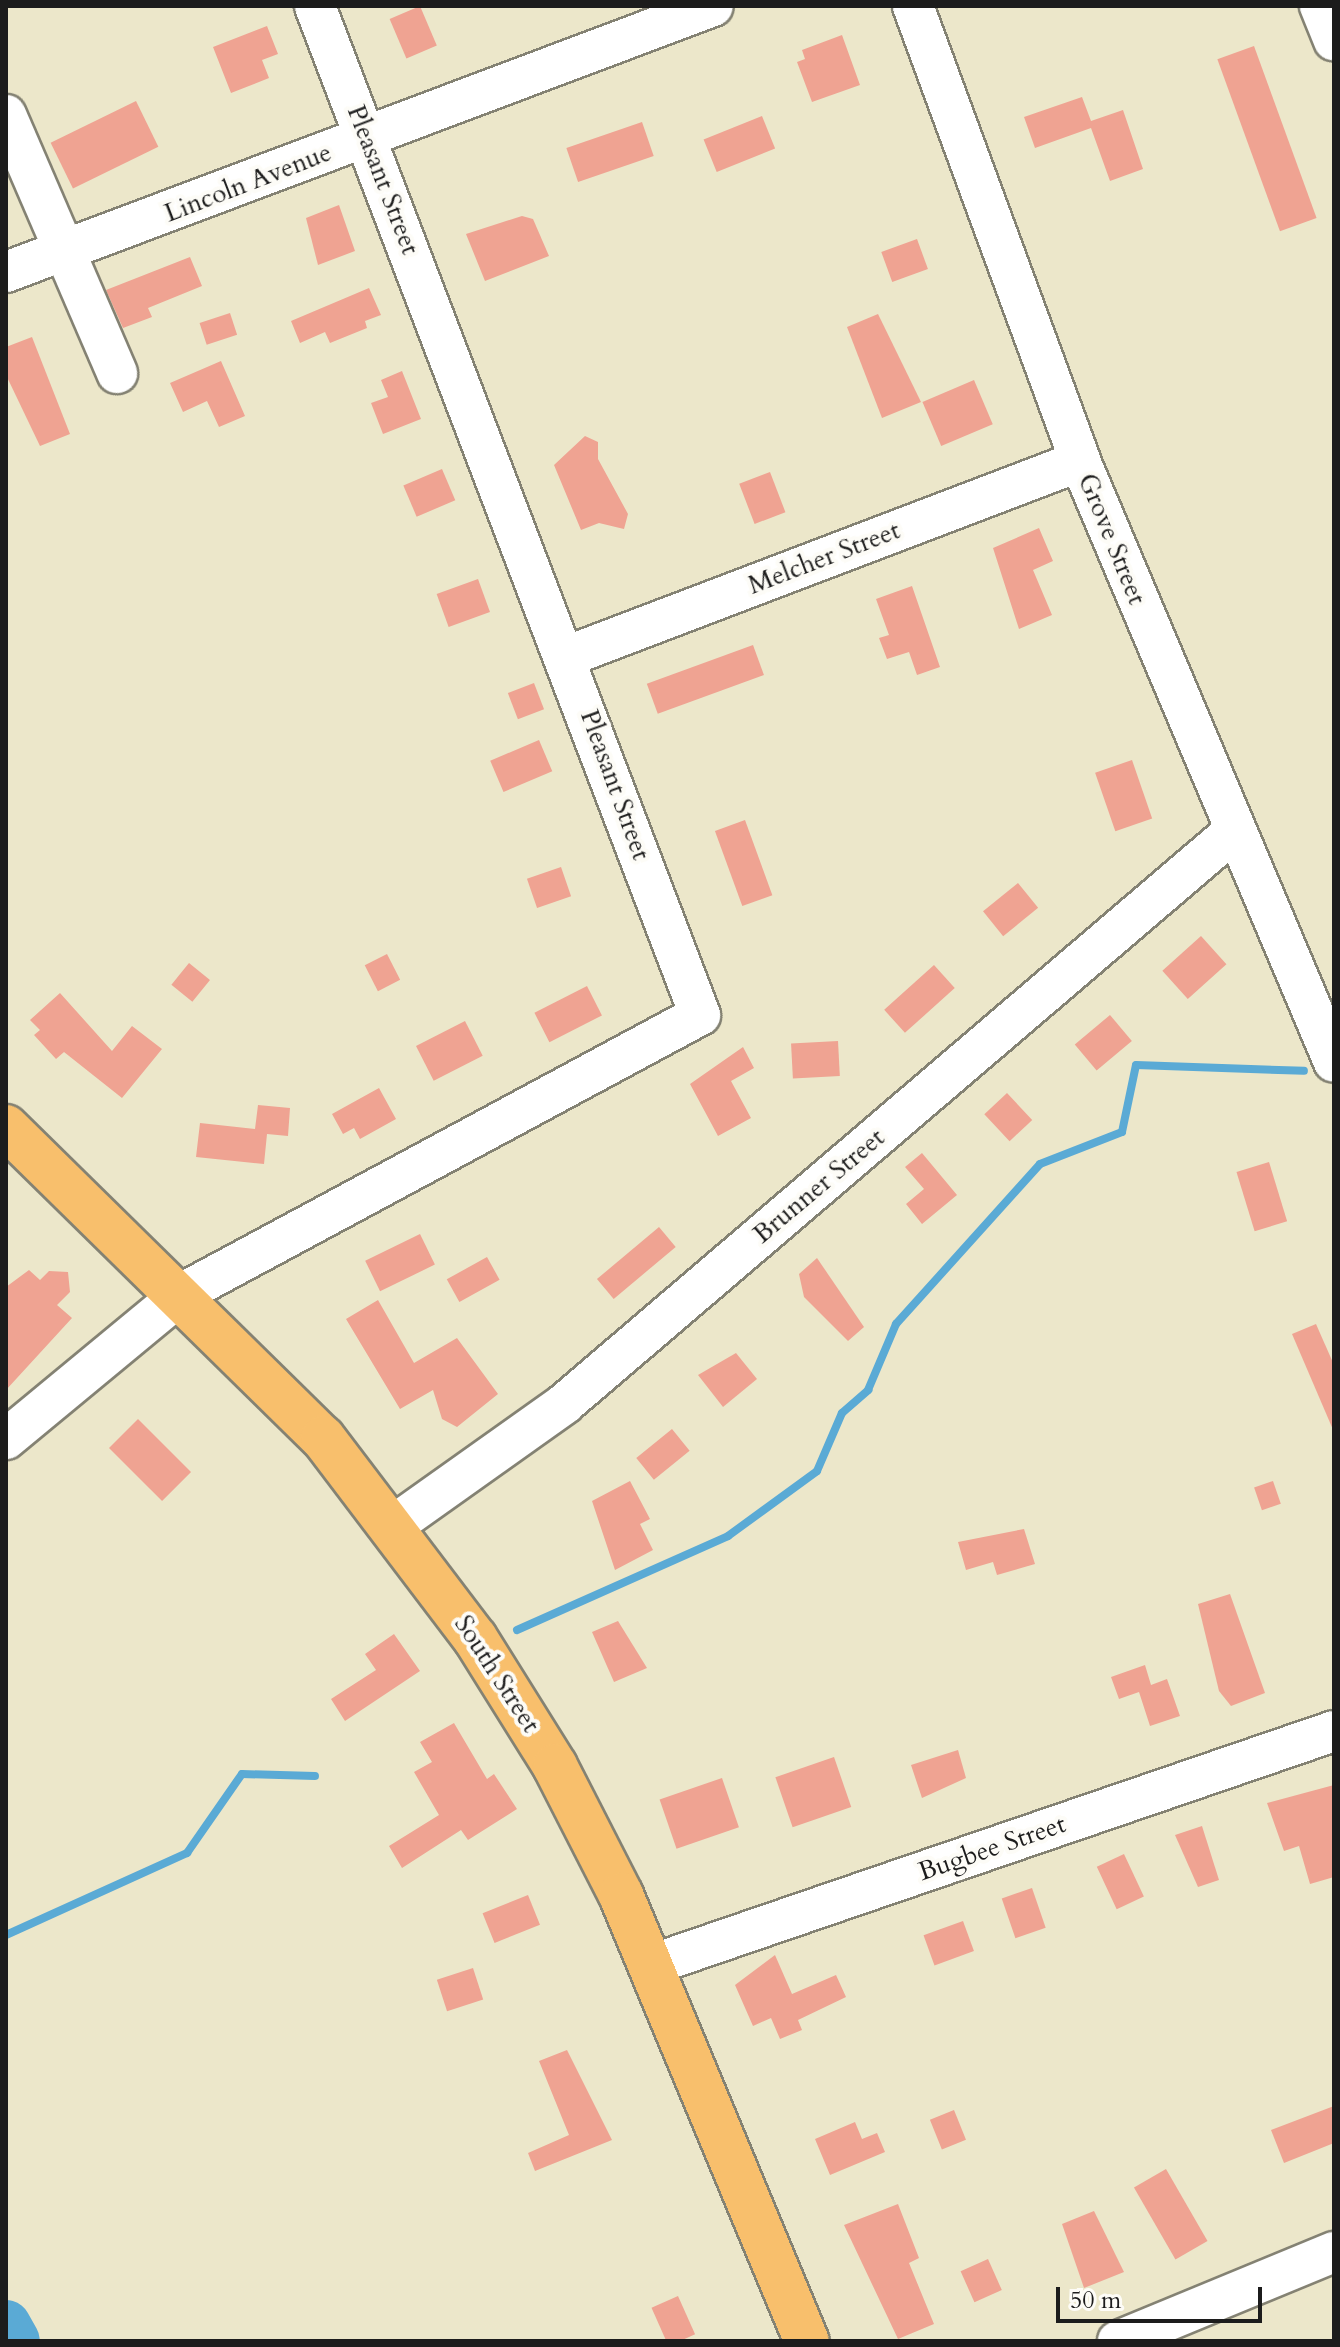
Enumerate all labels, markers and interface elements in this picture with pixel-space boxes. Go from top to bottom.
street label: Pleasant Street [340,101,426,259]
street label: Lincoln Avenue [160,137,336,229]
street label: Grove Street [1072,469,1152,609]
street label: Melcher Street [744,515,904,601]
street label: Pleasant Street [573,706,657,864]
street label: Brunner Street [747,1122,891,1250]
street label: South Street [448,1610,546,1738]
street label: Bugbee Street [914,1808,1070,1888]
scale bar [1060,2271,1266,2321]
text: 50 m [1070,2284,1121,2317]

